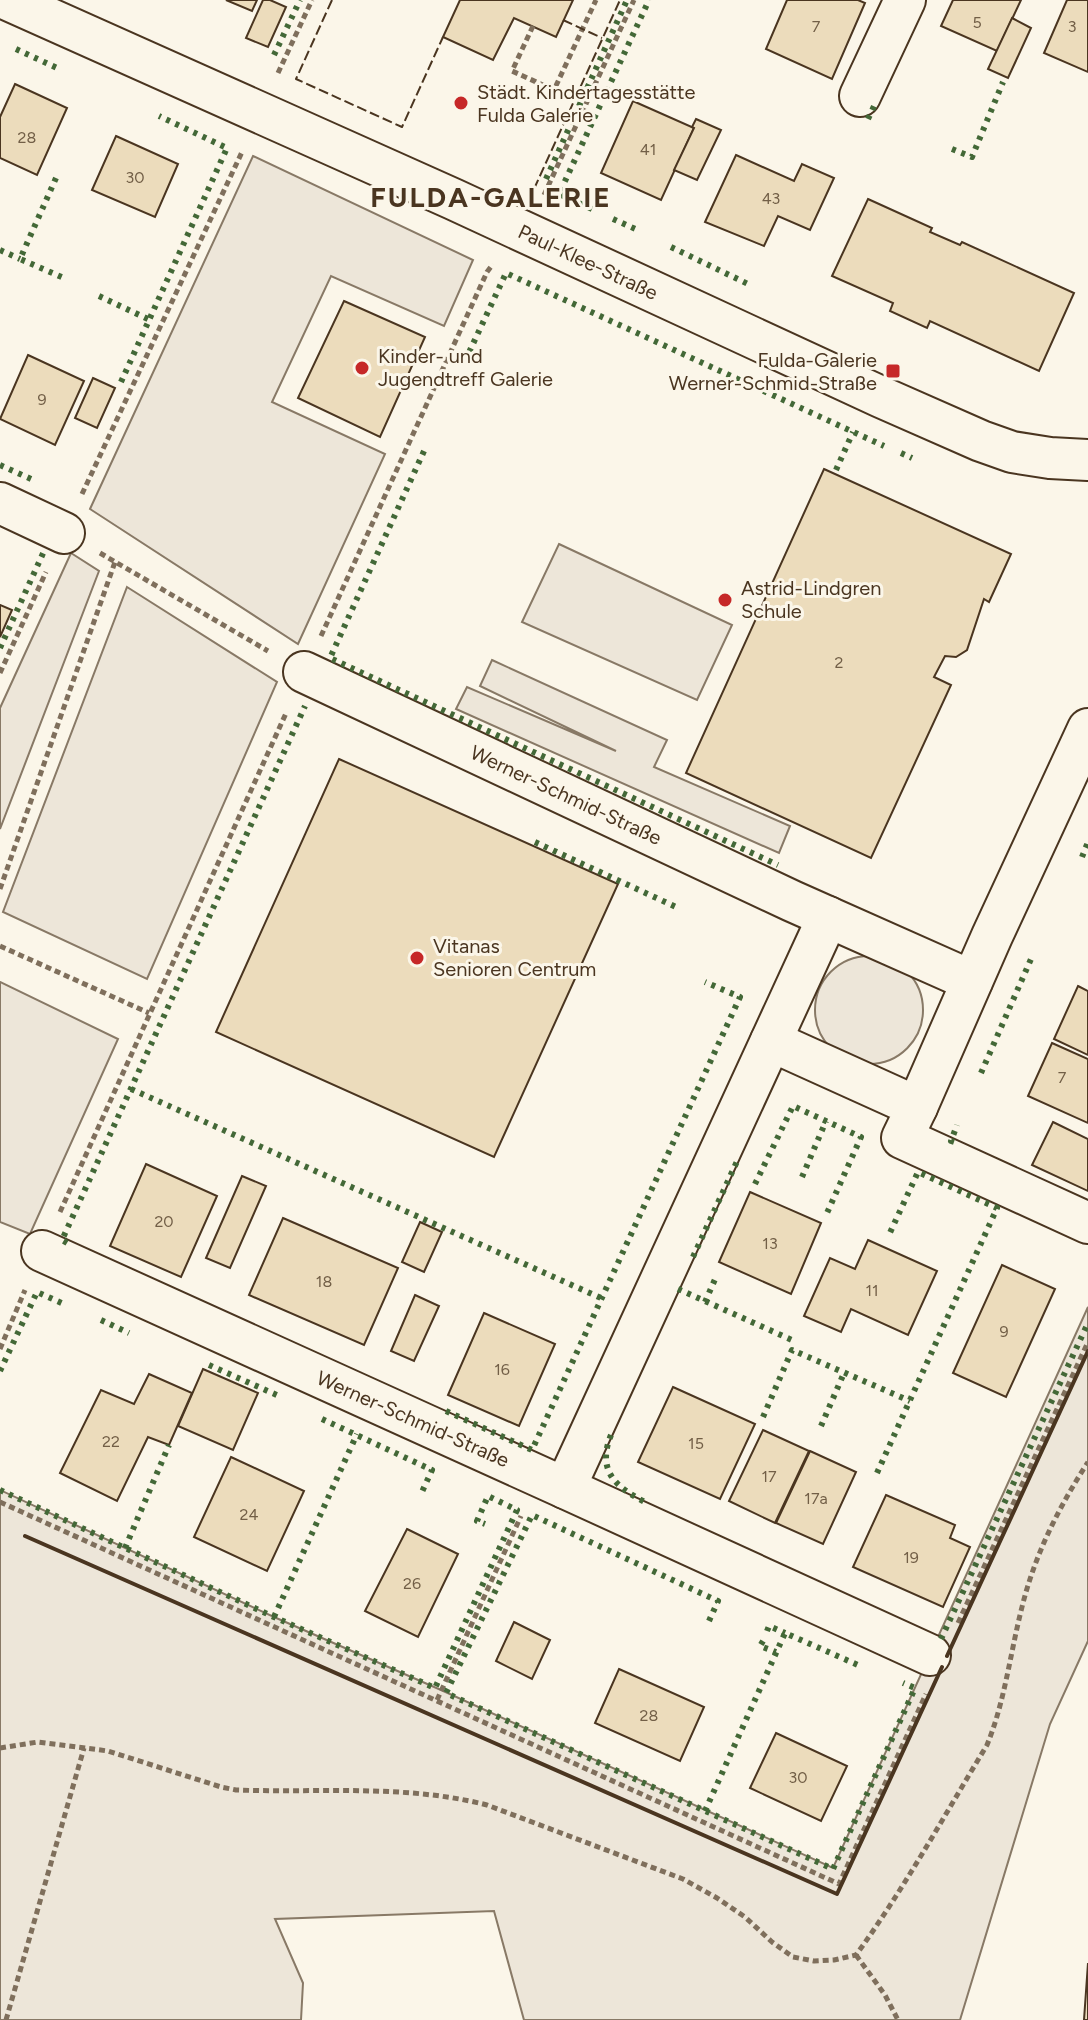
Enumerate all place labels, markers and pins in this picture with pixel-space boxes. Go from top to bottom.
place label: Städt. Kindertagesstätte Fulda Galerie [477,80,696,127]
marker: Städt. Kindertagesstätte Fulda Galerie [452,94,470,112]
place label: Kinder- und Jugendtreff Galerie [378,344,553,391]
place label: Fulda-Galerie Werner-Schmid-Straße [669,348,877,395]
marker: Kinder- und Jugendtreff Galerie [353,359,371,377]
marker: Fulda-Galerie Werner-Schmid-Straße [884,362,902,380]
place label: Astrid-Lindgren Schule [741,576,881,623]
marker: Astrid-Lindgren Schule [716,591,734,609]
place label: Vitanas Senioren Centrum [433,934,596,981]
marker: Vitanas Senioren Centrum [408,949,426,967]

